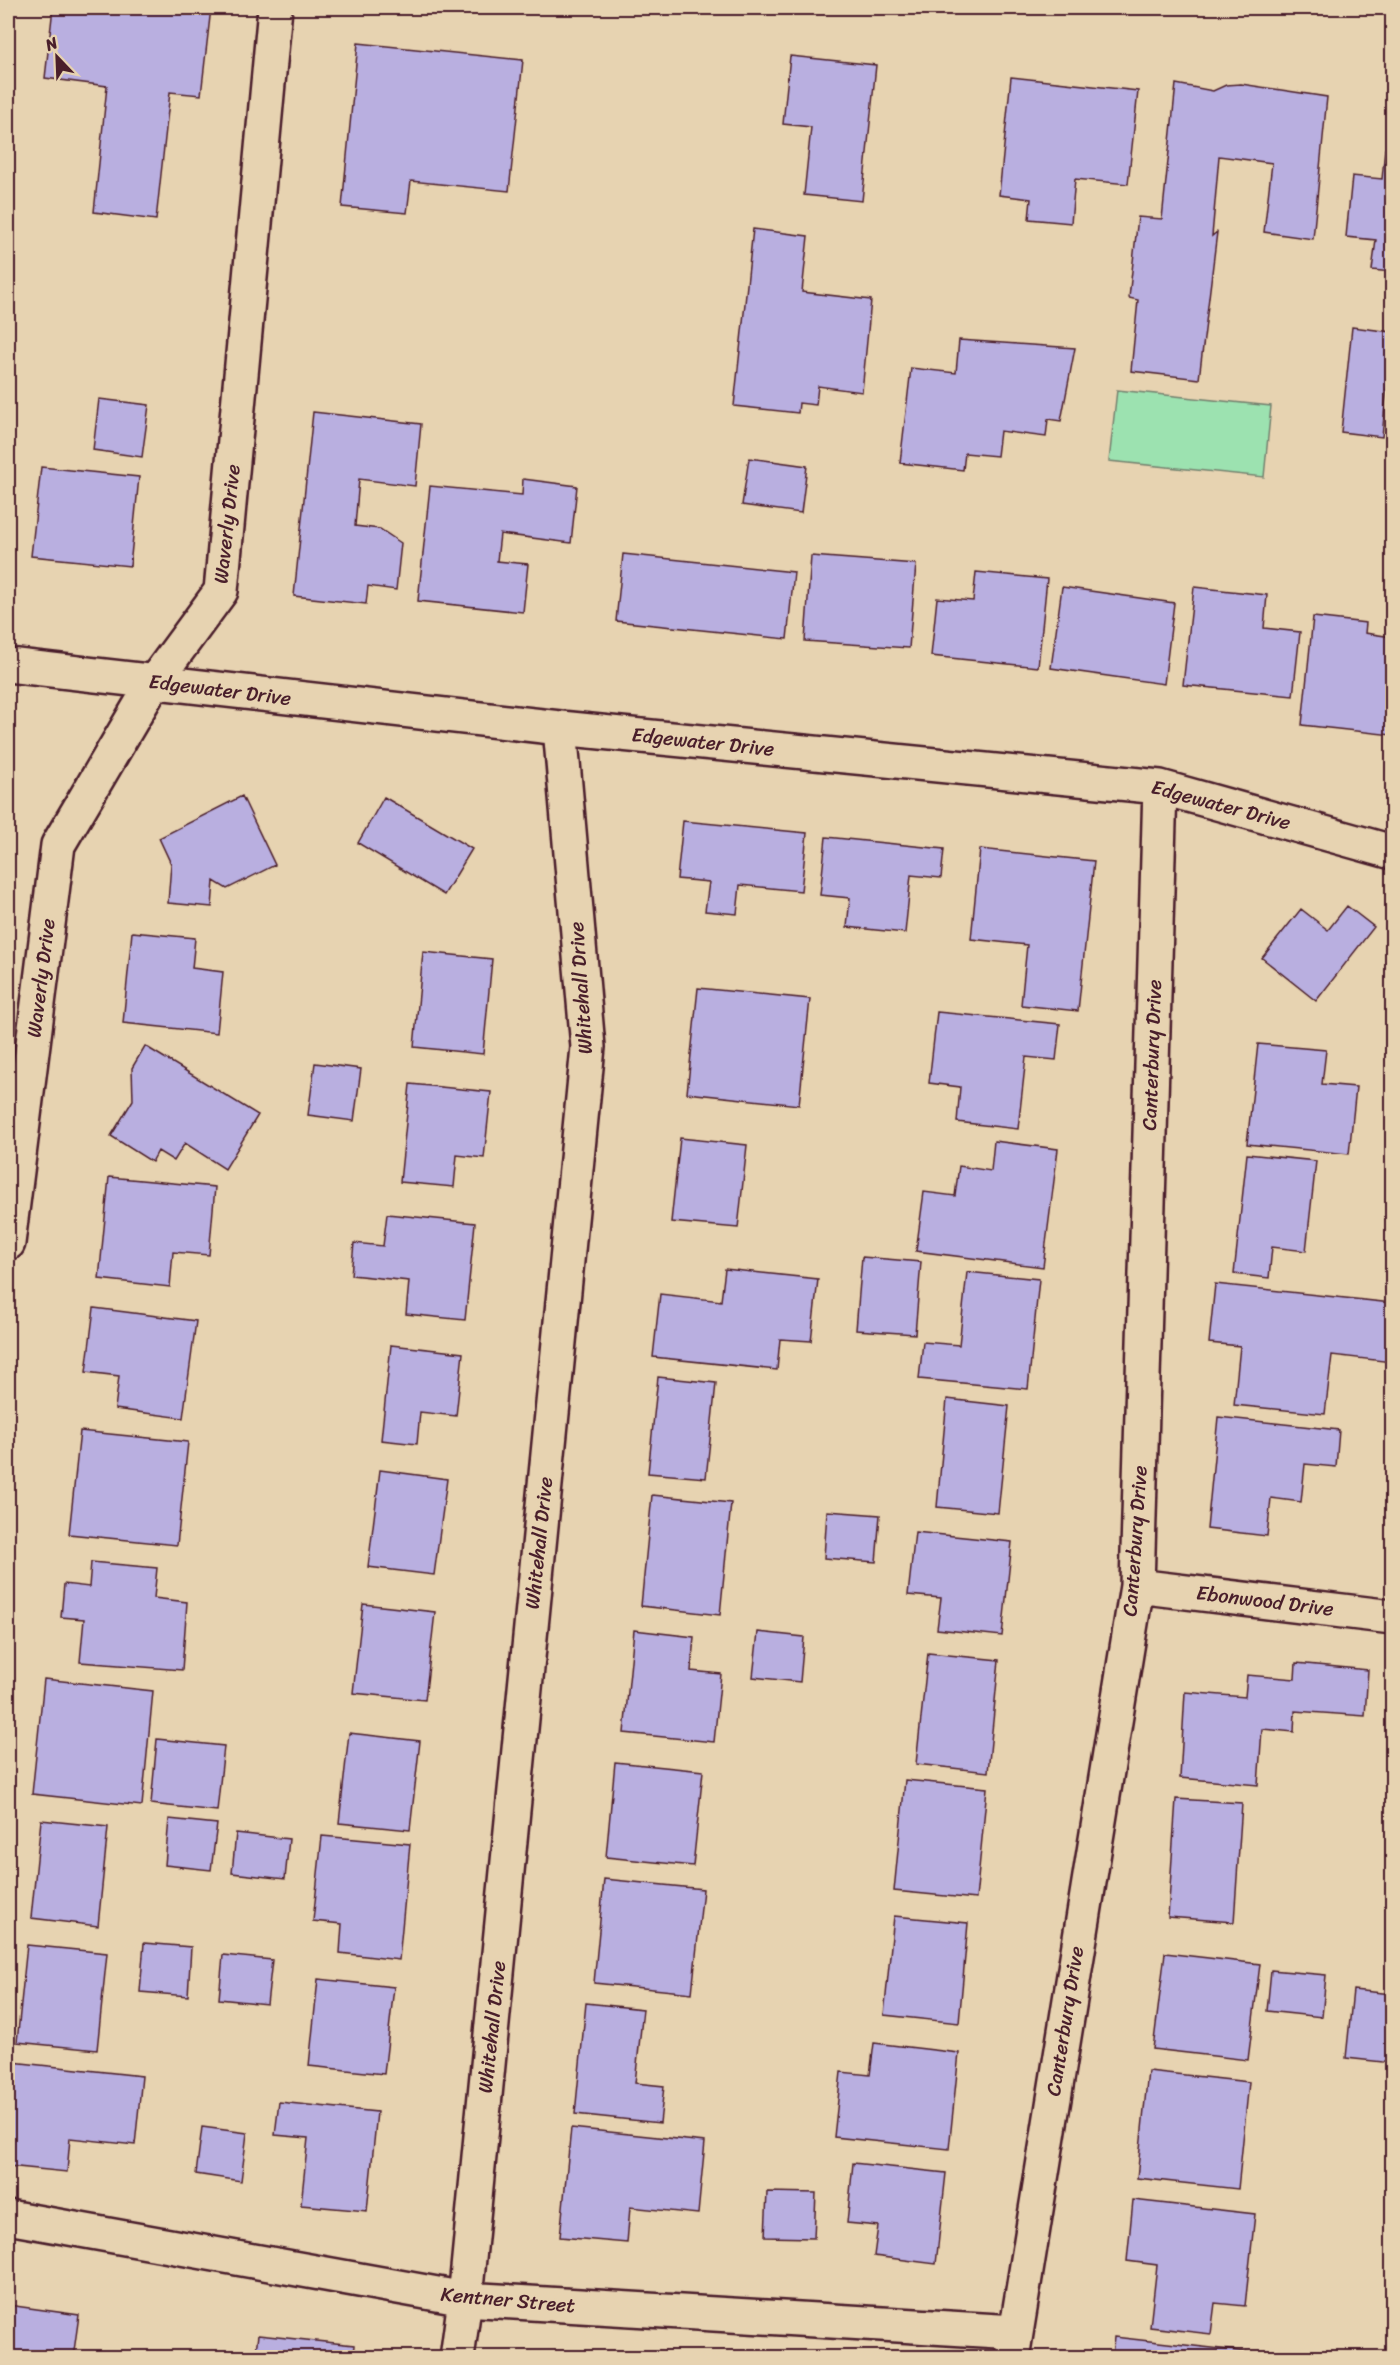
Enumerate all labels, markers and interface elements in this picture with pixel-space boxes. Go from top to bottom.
north arrow [27,27,87,87]
text: N [40,28,63,60]
street label: Waverly Drive [203,463,251,585]
street label: Edgewater Drive [147,664,293,716]
street label: Edgewater Drive [630,717,776,767]
street label: Edgewater Drive [1147,770,1295,840]
street label: Waverly Drive [16,916,66,1040]
street label: Whitehall Drive [559,921,603,1055]
street label: Canterbury Drive [1132,979,1172,1131]
street label: Canterbury Drive [1112,1464,1158,1618]
street label: Whitehall Drive [515,1475,563,1611]
street label: Ebonwood Drive [1194,1575,1336,1627]
street label: Canterbury Drive [1036,1944,1094,2098]
street label: Whitehall Drive [468,1959,516,2095]
street label: Kentner Street [439,2277,577,2323]

